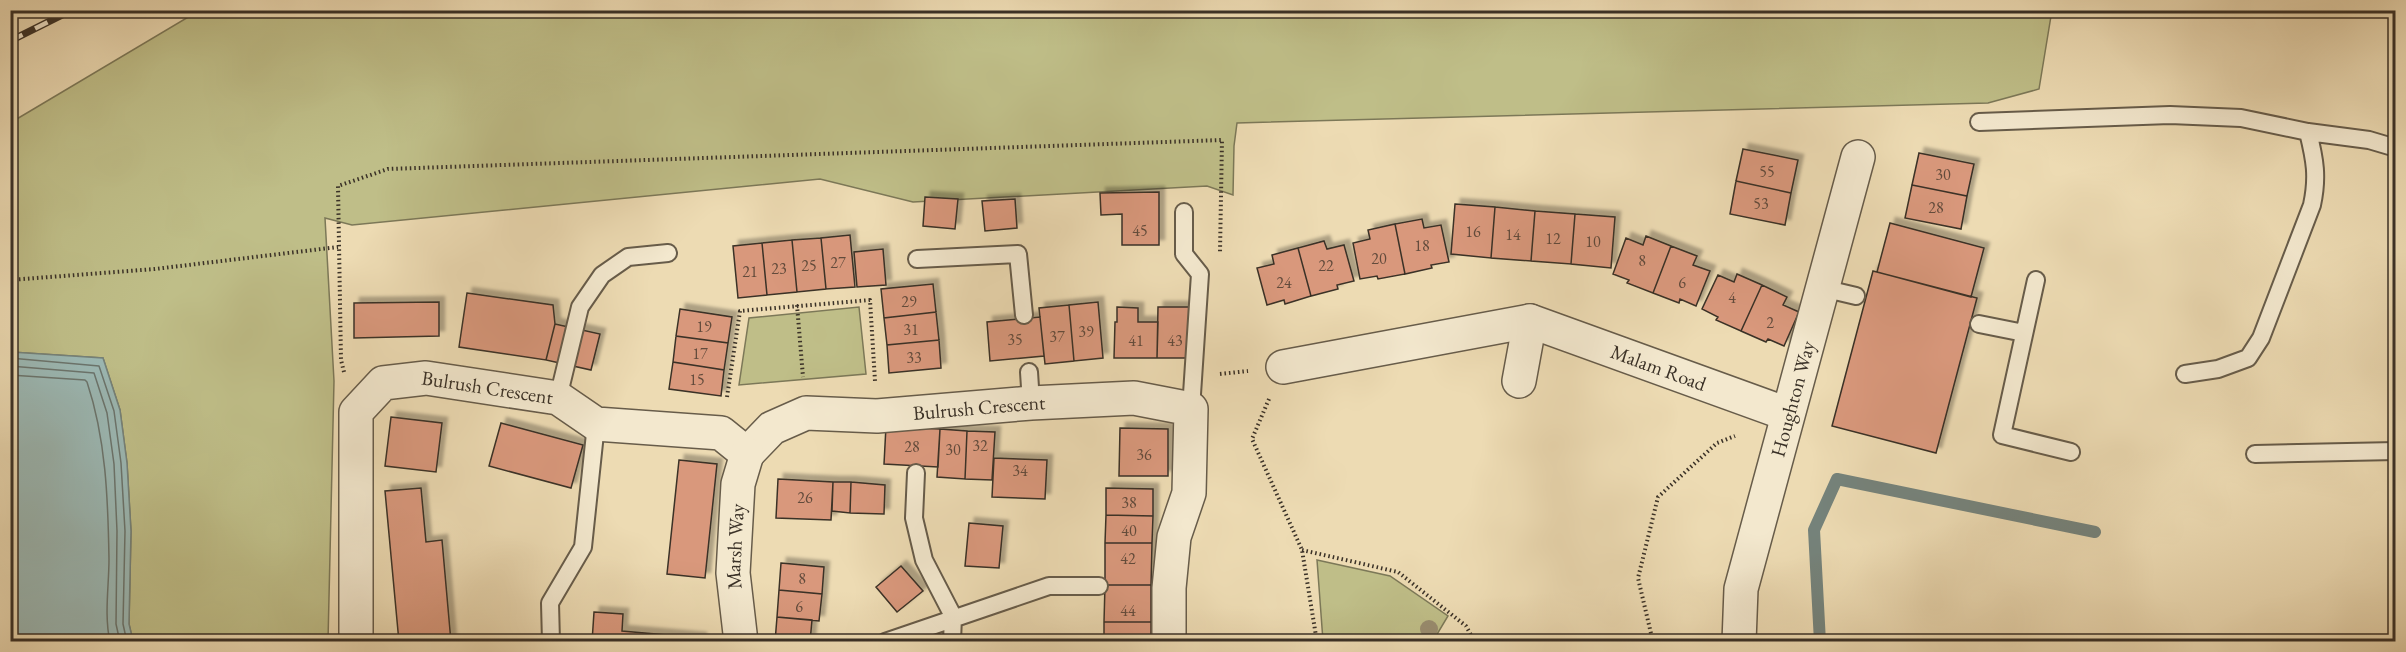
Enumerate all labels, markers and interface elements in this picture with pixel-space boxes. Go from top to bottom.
house number: 55 [1759,161,1775,182]
house number: 30 [1935,164,1951,185]
house number: 53 [1753,193,1769,214]
house number: 28 [1928,197,1944,218]
house number: 45 [1132,220,1148,241]
house number: 16 [1465,221,1481,242]
house number: 14 [1505,224,1521,245]
house number: 12 [1545,228,1561,249]
house number: 10 [1585,231,1601,252]
house number: 18 [1414,235,1430,256]
house number: 20 [1371,248,1387,269]
house number: 8 [1638,250,1646,271]
house number: 27 [830,252,846,273]
house number: 25 [801,255,817,276]
house number: 22 [1318,255,1334,276]
house number: 23 [771,258,787,279]
house number: 21 [742,261,758,282]
house number: 24 [1276,272,1292,293]
house number: 6 [1678,272,1686,293]
house number: 4 [1728,287,1736,308]
house number: 29 [901,291,917,312]
house number: 2 [1766,312,1774,333]
house number: 19 [696,316,712,337]
house number: 31 [903,319,919,340]
house number: 39 [1078,321,1094,342]
house number: 37 [1049,326,1065,347]
house number: 35 [1007,329,1023,350]
house number: 41 [1128,330,1144,351]
house number: 43 [1167,330,1183,351]
street label: Malam Road [1607,338,1711,397]
street label: Houghton Way [1764,338,1821,460]
house number: 17 [692,343,708,364]
house number: 33 [906,347,922,368]
street label: Bulrush Crescent [420,365,556,410]
house number: 15 [689,369,705,390]
street label: Bulrush Crescent [912,389,1047,426]
house number: 32 [972,435,988,456]
house number: 28 [904,436,920,457]
house number: 30 [945,439,961,460]
house number: 36 [1136,444,1152,465]
house number: 34 [1012,460,1028,481]
house number: 26 [797,487,813,508]
house number: 38 [1121,492,1137,513]
street label: Marsh Way [720,503,750,591]
house number: 40 [1121,520,1137,541]
house number: 42 [1120,548,1136,569]
house number: 8 [798,568,806,589]
house number: 6 [795,596,803,617]
house number: 44 [1120,600,1136,621]

